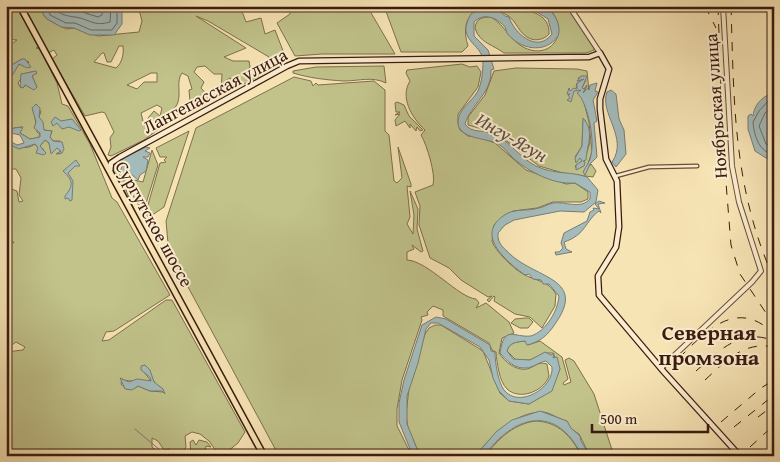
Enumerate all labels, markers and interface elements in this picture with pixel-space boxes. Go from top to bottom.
street label: Ноябрьская улица [697,32,734,179]
street label: Лангепасская улица [137,41,292,140]
water label: Ингу-Ягун [471,105,553,169]
street label: Сургутское шоссе [109,156,200,292]
district label: Северная промзона [659,316,760,373]
scale bar [592,402,709,434]
text: 500 m [600,408,638,429]

